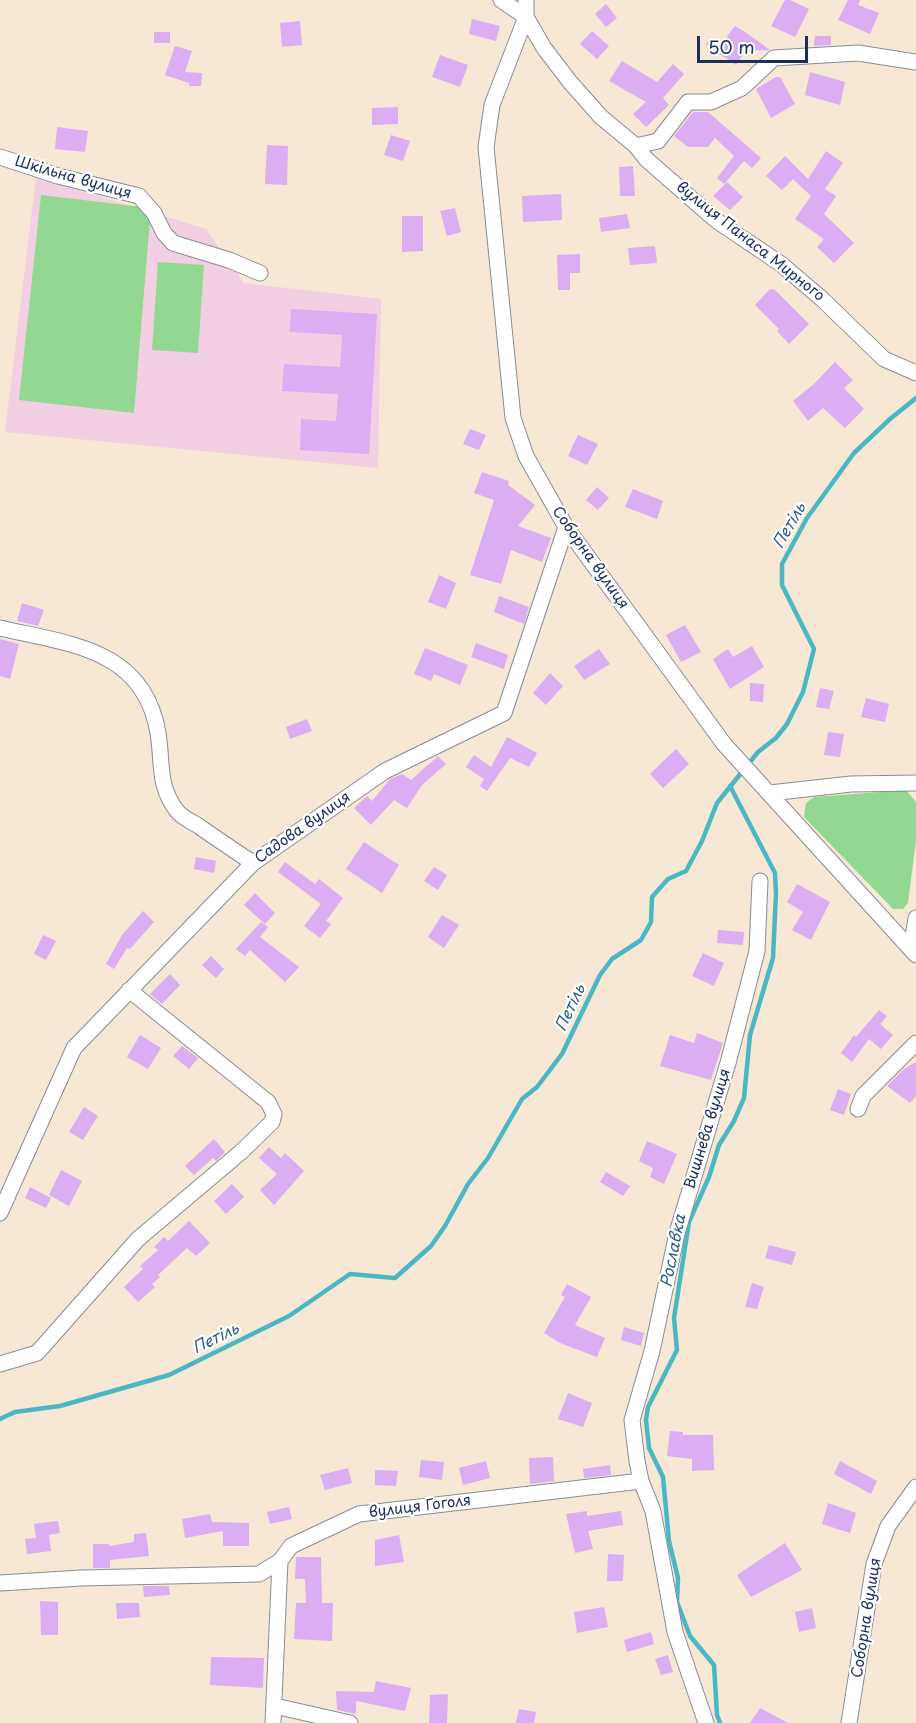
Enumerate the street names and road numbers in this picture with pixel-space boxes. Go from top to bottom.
street label: Шкільна вулиця [13,153,133,203]
street label: вулиця Панаса Мирного [672,178,828,306]
street label: Соборна вулиця [548,503,632,613]
street label: Садова вулиця [252,788,354,868]
street label: Вишнева вулиця [681,1067,735,1191]
street label: вулиця Гоголя [368,1492,472,1522]
street label: Соборна вулиця [849,1557,885,1679]

